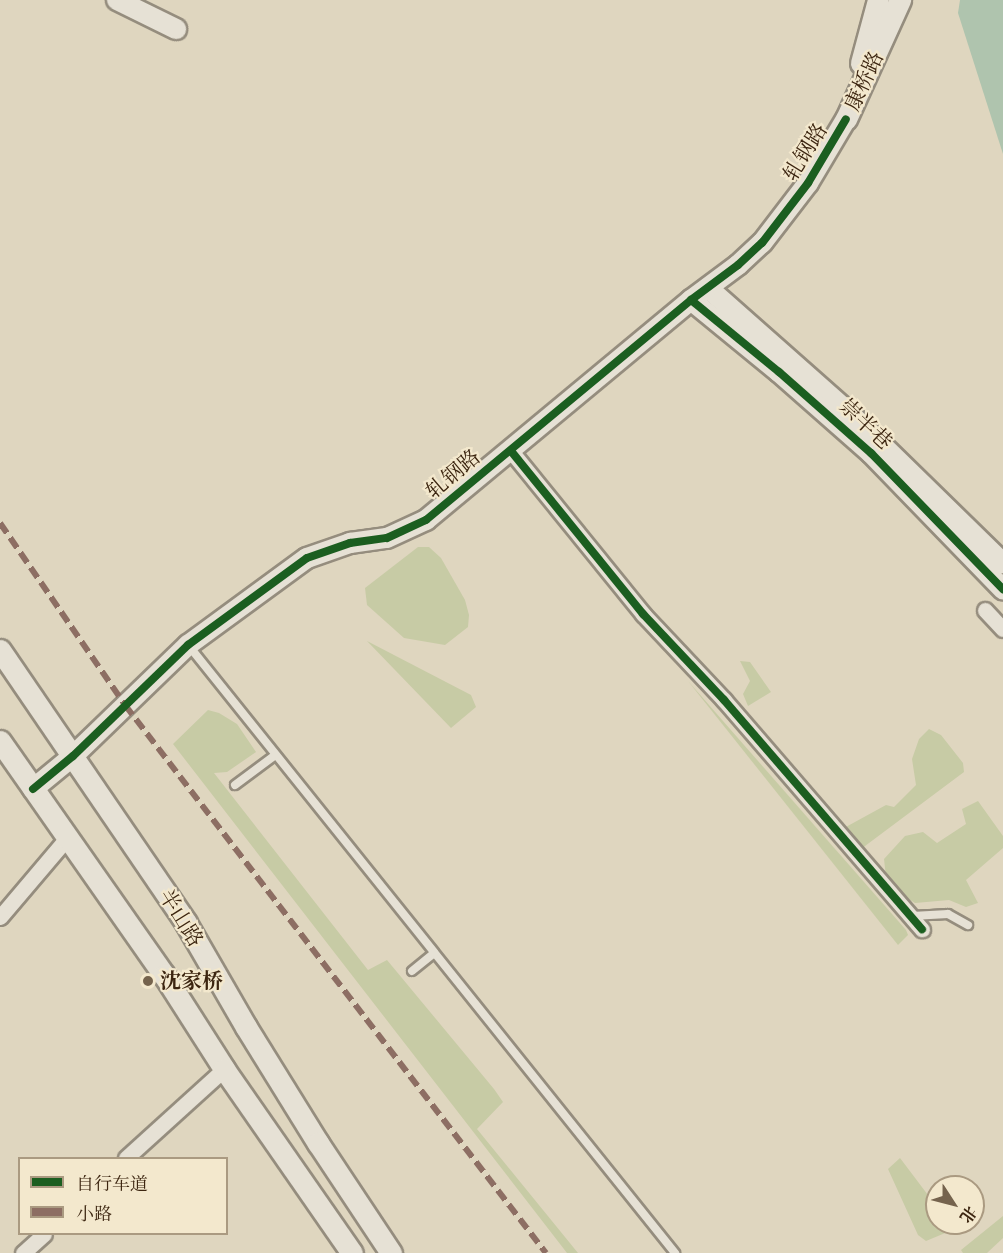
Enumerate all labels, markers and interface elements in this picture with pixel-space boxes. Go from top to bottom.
street label: 康桥路 [839,47,889,115]
street label: 轧钢路 [778,119,832,185]
street label: 崇半巷 [834,393,898,455]
street label: 轧钢路 [421,444,485,504]
street label: 半山路 [154,885,208,951]
place label: 沈家桥 [160,968,223,994]
marker: 沈家桥 [141,974,155,988]
legend [18,1157,228,1235]
text: 自行车道 [76,1173,148,1195]
north arrow [925,1175,985,1235]
text: 小路 [76,1203,112,1225]
text: 北 [956,1203,981,1227]

